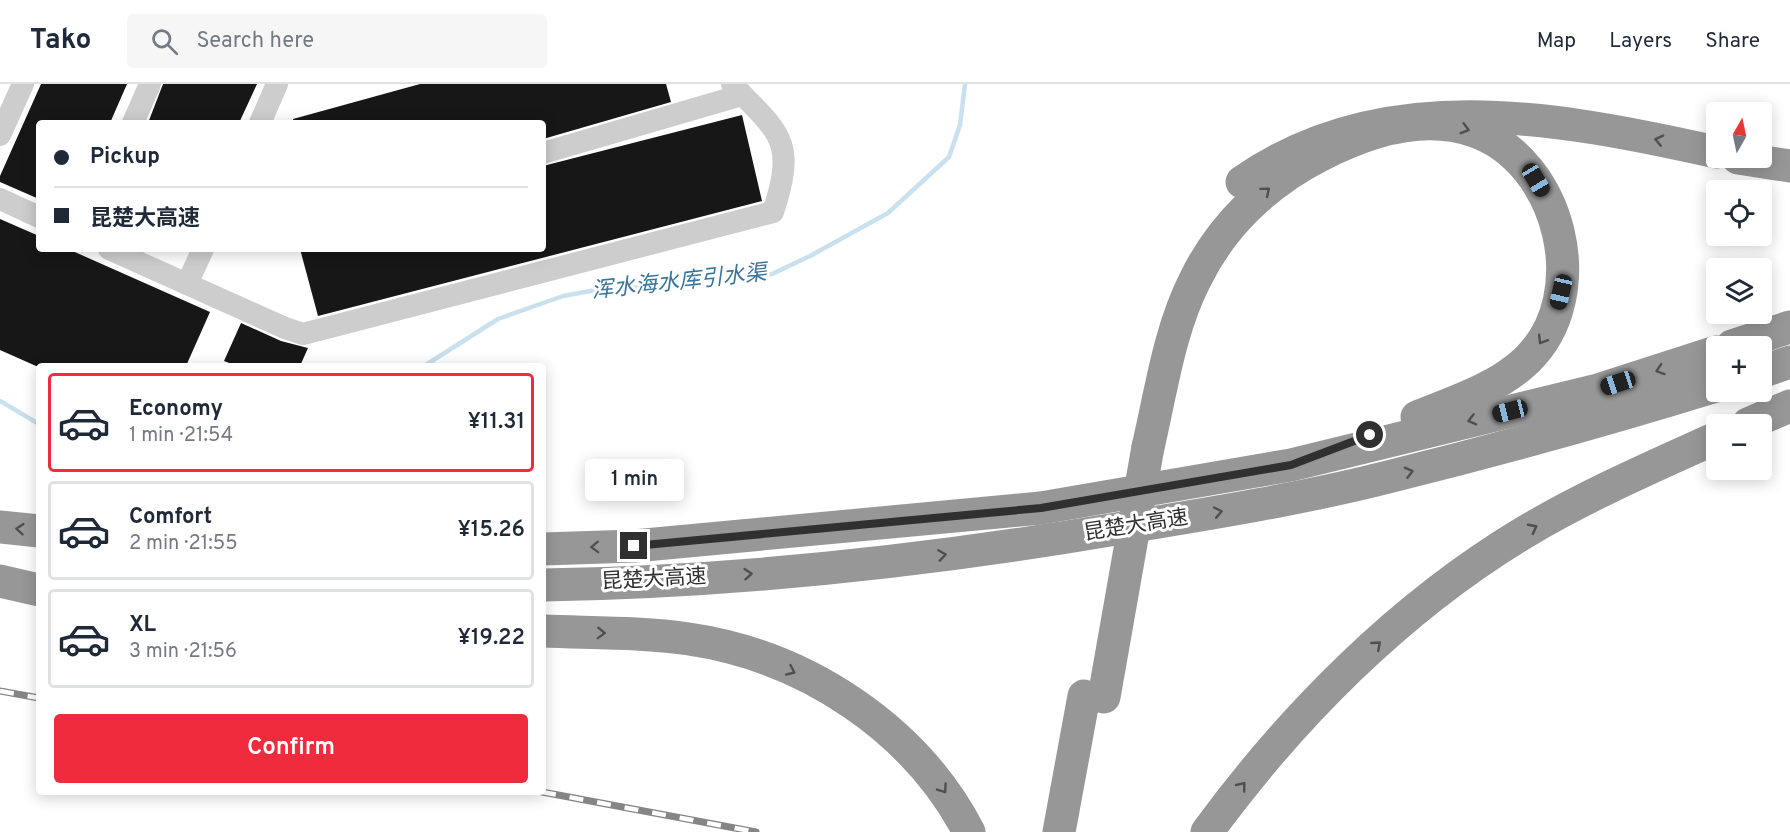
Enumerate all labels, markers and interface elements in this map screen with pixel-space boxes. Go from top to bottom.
search box [127,14,547,68]
text: Tako [30,23,91,59]
icon: search [148,25,181,58]
text: Search here [196,28,314,55]
text: Map [1537,28,1576,55]
text: Layers [1609,28,1672,55]
text: Share [1705,28,1760,55]
north arrow [1706,102,1772,168]
map controls [1706,102,1772,480]
one-way arrow [1460,122,1470,134]
one-way arrow [1654,134,1664,147]
text: Pickup [90,144,160,171]
car [1519,160,1553,200]
button: locate [1706,180,1772,246]
one-way arrow [1259,187,1270,198]
text: 昆楚大高速 [90,206,200,233]
button: layers [1706,258,1772,324]
water label: 浑水海水库引水渠 [590,260,771,306]
car [1548,272,1574,312]
one-way arrow [1538,334,1550,344]
button: + [1706,336,1772,402]
one-way arrow [1655,362,1666,375]
car [1598,369,1638,397]
icon: car [57,396,111,450]
text: Economy [129,396,223,423]
car [1490,398,1530,424]
text: ¥11.31 [468,409,525,436]
one-way arrow [1467,413,1477,426]
button: − [1706,414,1772,480]
route start [1356,421,1383,448]
text: 1 min · 21:54 [129,423,233,449]
callout: 1 min [584,459,684,501]
text: 1 min [611,467,658,493]
one-way arrow [1403,467,1413,479]
icon: car [57,504,111,558]
text: Comfort [129,504,212,531]
street label: 昆楚大高速 [1082,504,1190,548]
one-way arrow [1212,506,1222,519]
text: ¥15.26 [458,517,525,544]
one-way arrow [15,523,24,536]
one-way arrow [1526,524,1537,535]
text: 2 min · 21:55 [129,531,238,557]
route end [620,532,647,559]
one-way arrow [591,541,600,553]
one-way arrow [937,549,947,561]
street label: 昆楚大高速 [601,564,707,596]
one-way arrow [744,568,753,581]
icon: car [57,612,111,666]
text: XL [129,612,156,639]
text: ¥19.22 [458,625,525,652]
one-way arrow [597,627,606,639]
text: 3 min · 21:56 [129,639,237,665]
one-way arrow [1370,641,1381,652]
one-way arrow [785,663,796,675]
button: Confirm [54,714,528,783]
one-way arrow [1235,781,1246,792]
one-way arrow [936,782,947,793]

